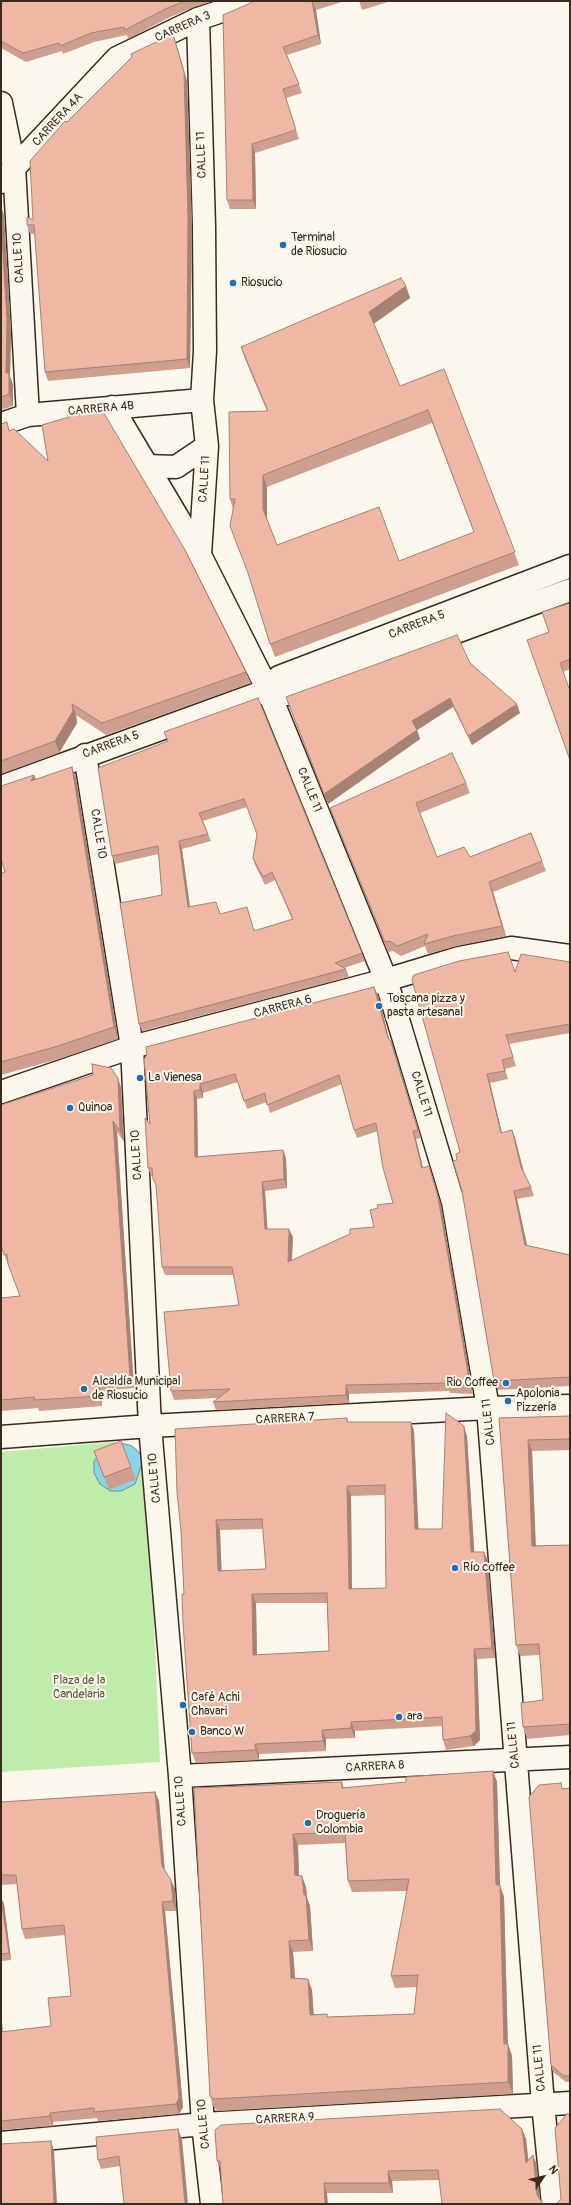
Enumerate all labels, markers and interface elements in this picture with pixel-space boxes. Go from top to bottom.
street label: CARRERA 3 [153,8,213,46]
street label: CARRERA 4A [30,90,86,150]
street label: CALLE 11 [194,131,210,179]
place label: Terminal de Riosucio [291,231,347,259]
street label: CALLE 10 [10,232,28,284]
marker: Terminal de Riosucio [278,240,288,250]
place label: Riosucio [241,276,282,290]
marker: Riosucio [228,278,238,288]
street label: CARRERA 4B [67,399,135,419]
street label: CALLE 11 [196,455,214,503]
street label: CARRERA 5 [387,608,447,642]
street label: CARRERA 5 [81,728,141,762]
street label: CALLE 11 [294,766,324,814]
street label: CALLE 10 [87,808,109,860]
street label: CARRERA 6 [252,992,314,1022]
place label: Toscana pizza y pasta artesanal [387,992,465,1020]
marker: Toscana pizza y pasta artesanal [374,1001,384,1011]
street label: CALLE 11 [407,1069,435,1119]
place label: La Vienesa [148,1071,202,1085]
marker: La Vienesa [135,1073,145,1083]
place label: Quinoa [78,1101,112,1115]
marker: Quinoa [65,1103,75,1113]
street label: CALLE 10 [128,1129,146,1181]
place label: Alcaldía Municipal de Riosucio [92,1375,181,1403]
place label: Rio Coffee [446,1376,498,1390]
marker: Rio Coffee [501,1378,511,1388]
marker: Alcaldía Municipal de Riosucio [79,1384,89,1394]
place label: Apolonia Pizzería [516,1387,560,1415]
marker: Apolonia Pizzería [503,1396,513,1406]
street label: CALLE 11 [479,1398,499,1446]
street label: CARRERA 7 [255,1410,315,1428]
street label: CALLE 10 [146,1452,164,1504]
place label: Río coffee [463,1561,515,1575]
marker: Río coffee [450,1563,460,1573]
park label: Plaza de la Candelaria [53,1674,105,1702]
place label: Café Achi Chavari [191,1691,240,1719]
marker: Café Achi Chavari [178,1700,188,1710]
place label: ara [407,1710,422,1724]
marker: ara [394,1712,404,1722]
street label: CALLE 11 [505,1721,523,1769]
place label: Banco W [200,1725,244,1739]
marker: Banco W [187,1727,197,1737]
street label: CARRERA 8 [345,1758,405,1776]
street label: CALLE 10 [172,1775,190,1827]
place label: Droguería Colombia [316,1809,365,1837]
marker: Droguería Colombia [303,1818,313,1828]
street label: CALLE 11 [531,2044,549,2092]
street label: CALLE 10 [195,2098,213,2150]
street label: CARRERA 9 [255,2110,315,2128]
north arrow [523,2157,563,2197]
text: N [546,2163,561,2177]

